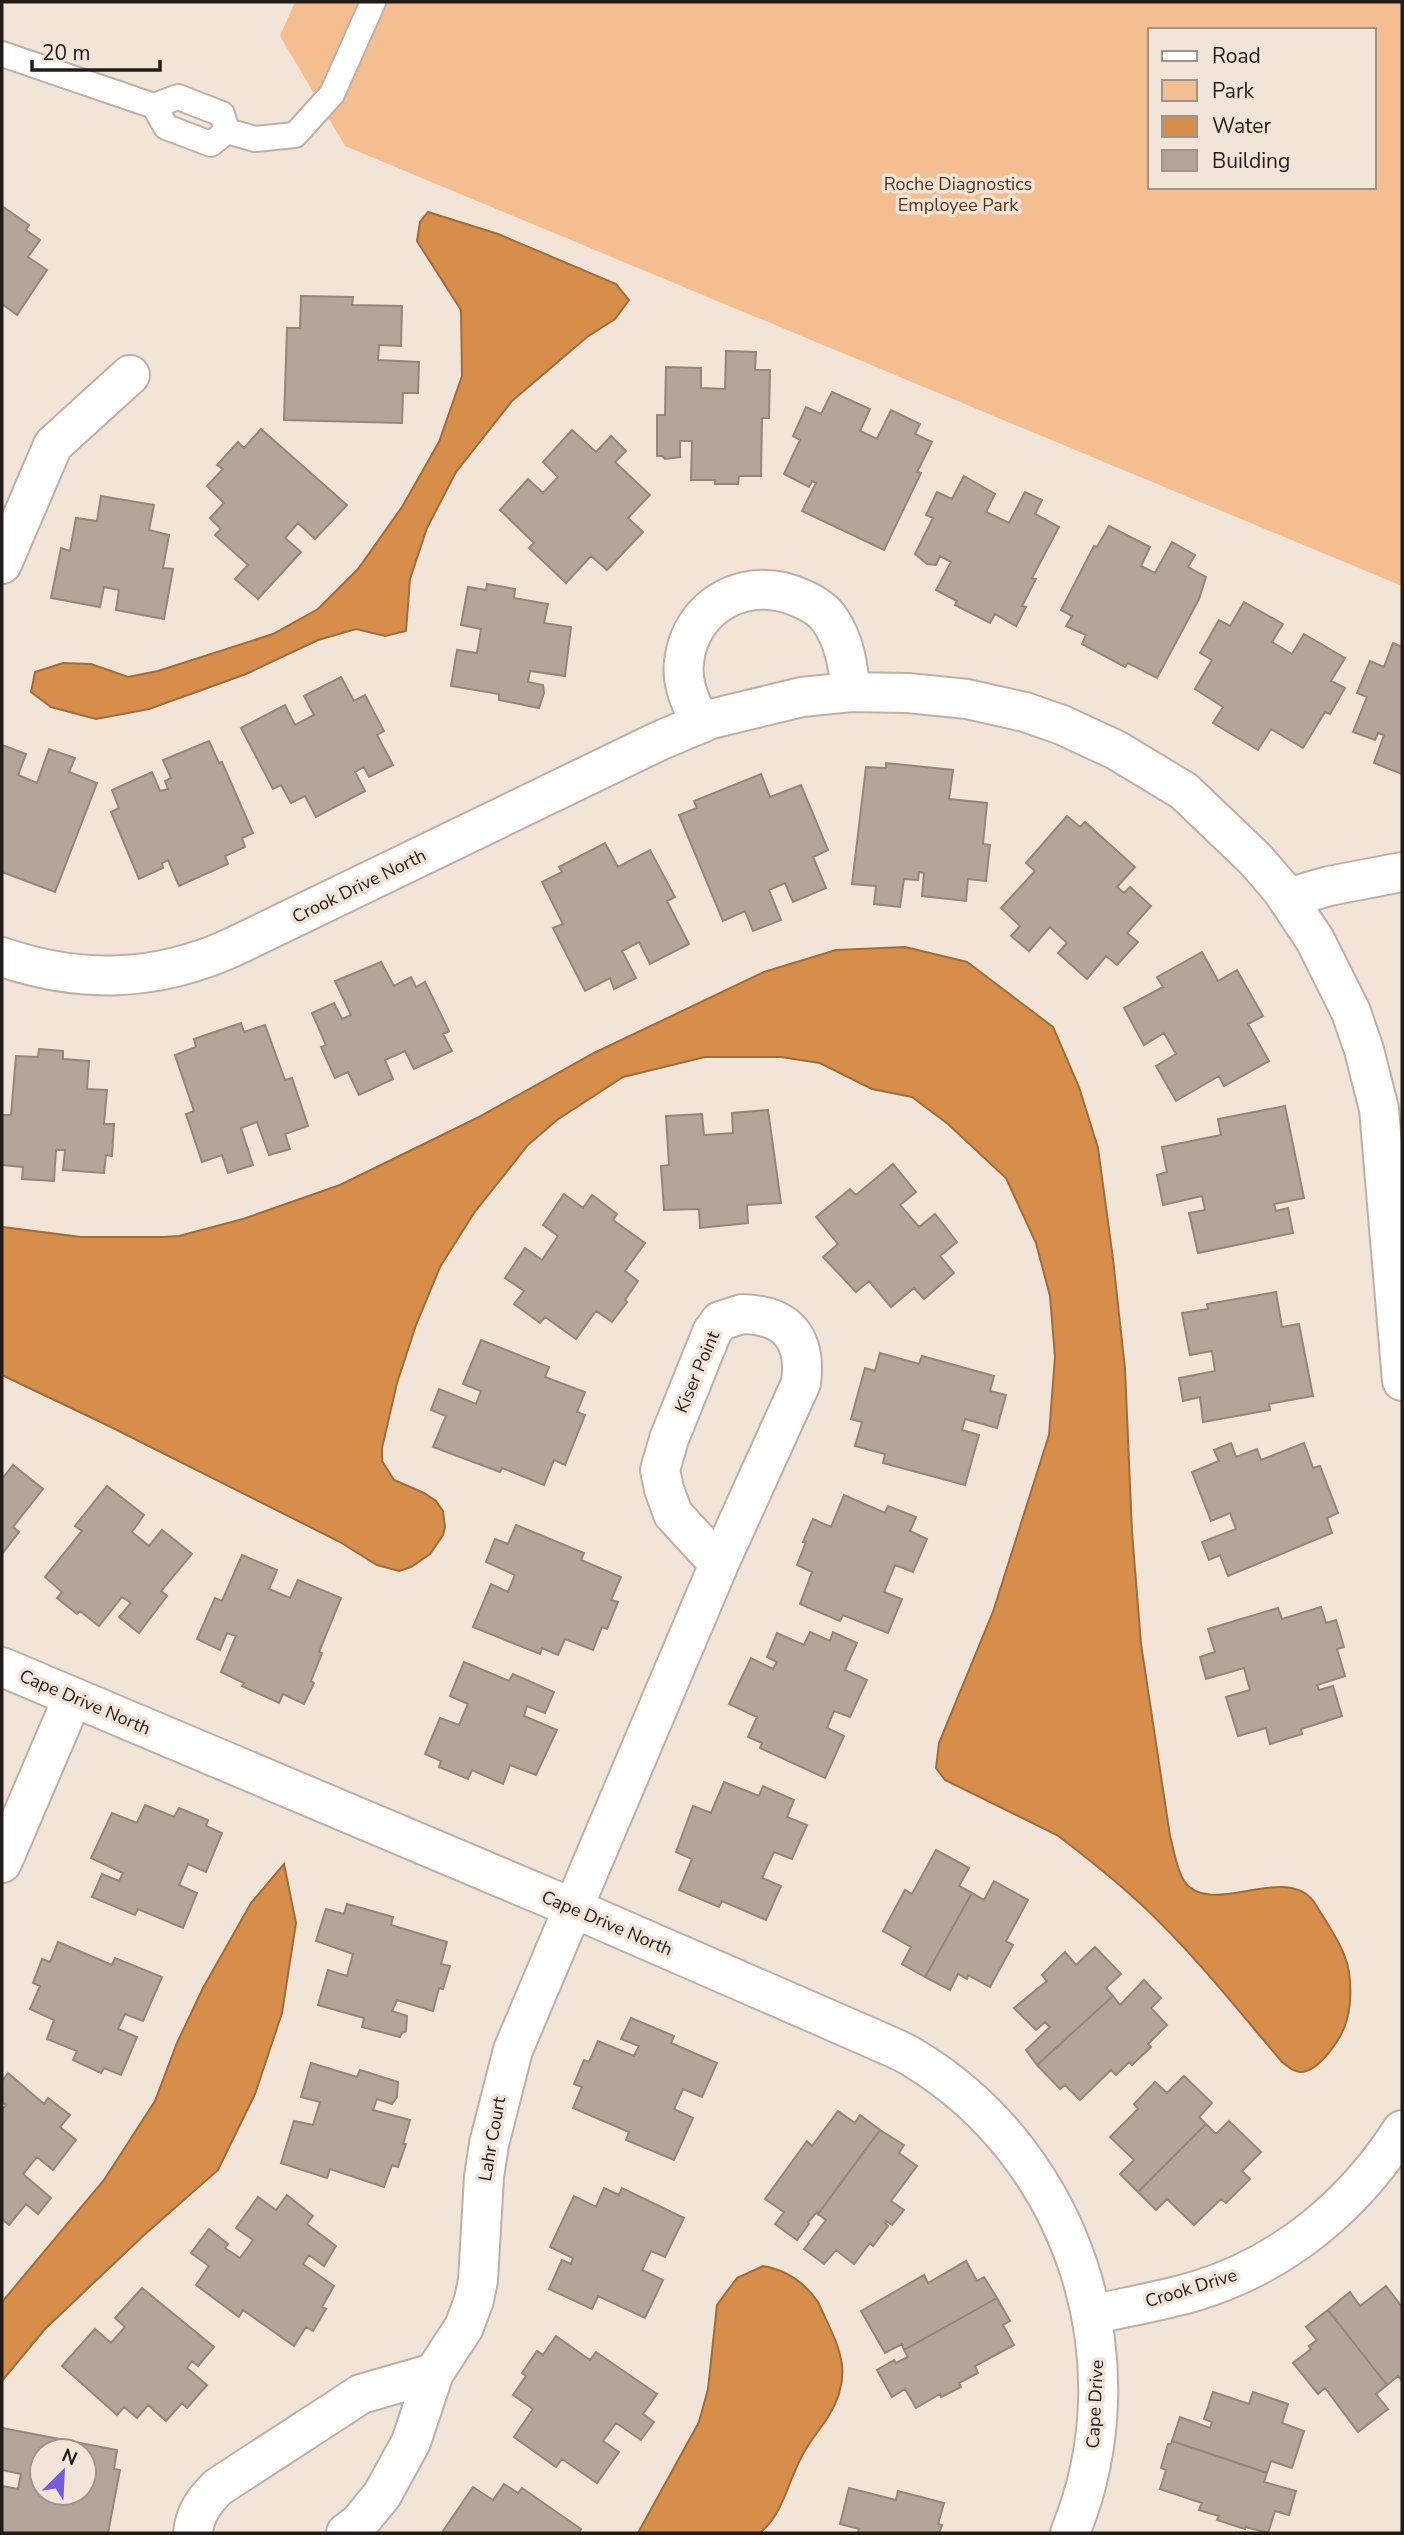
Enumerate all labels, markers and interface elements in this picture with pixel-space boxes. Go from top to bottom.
scale bar [32,28,159,72]
legend [1148,28,1376,189]
text: 20 m [42,39,91,67]
text: Road [1212,42,1261,70]
text: Park [1212,77,1254,105]
text: Water [1212,112,1271,140]
text: Building [1212,147,1290,175]
park label: Roche Diagnostics Employee Park [884,172,1032,217]
street label: Crook Drive North [288,843,430,929]
street label: Kiser Point [669,1327,725,1416]
street label: Cape Drive North [16,1664,154,1740]
street label: Cape Drive North [538,1885,676,1961]
street label: Lahr Court [473,2094,511,2183]
street label: Crook Drive [1142,2263,1240,2313]
street label: Cape Drive [1081,2359,1109,2449]
north arrow [28,2437,98,2507]
text: N [58,2443,81,2472]

